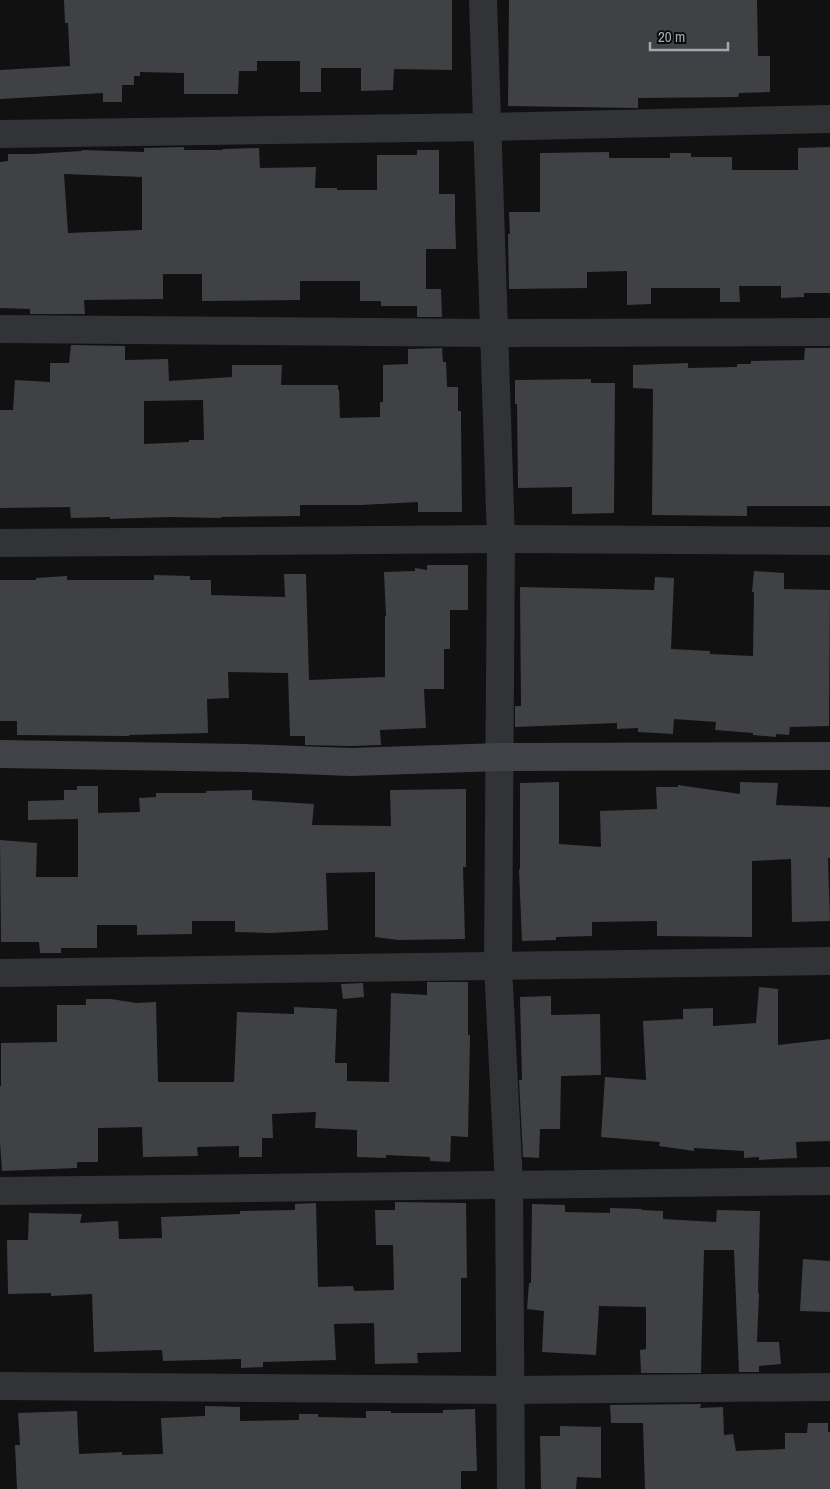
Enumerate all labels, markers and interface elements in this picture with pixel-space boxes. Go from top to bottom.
scale bar [650,20,728,52]
text: 20 m [658,26,685,47]

